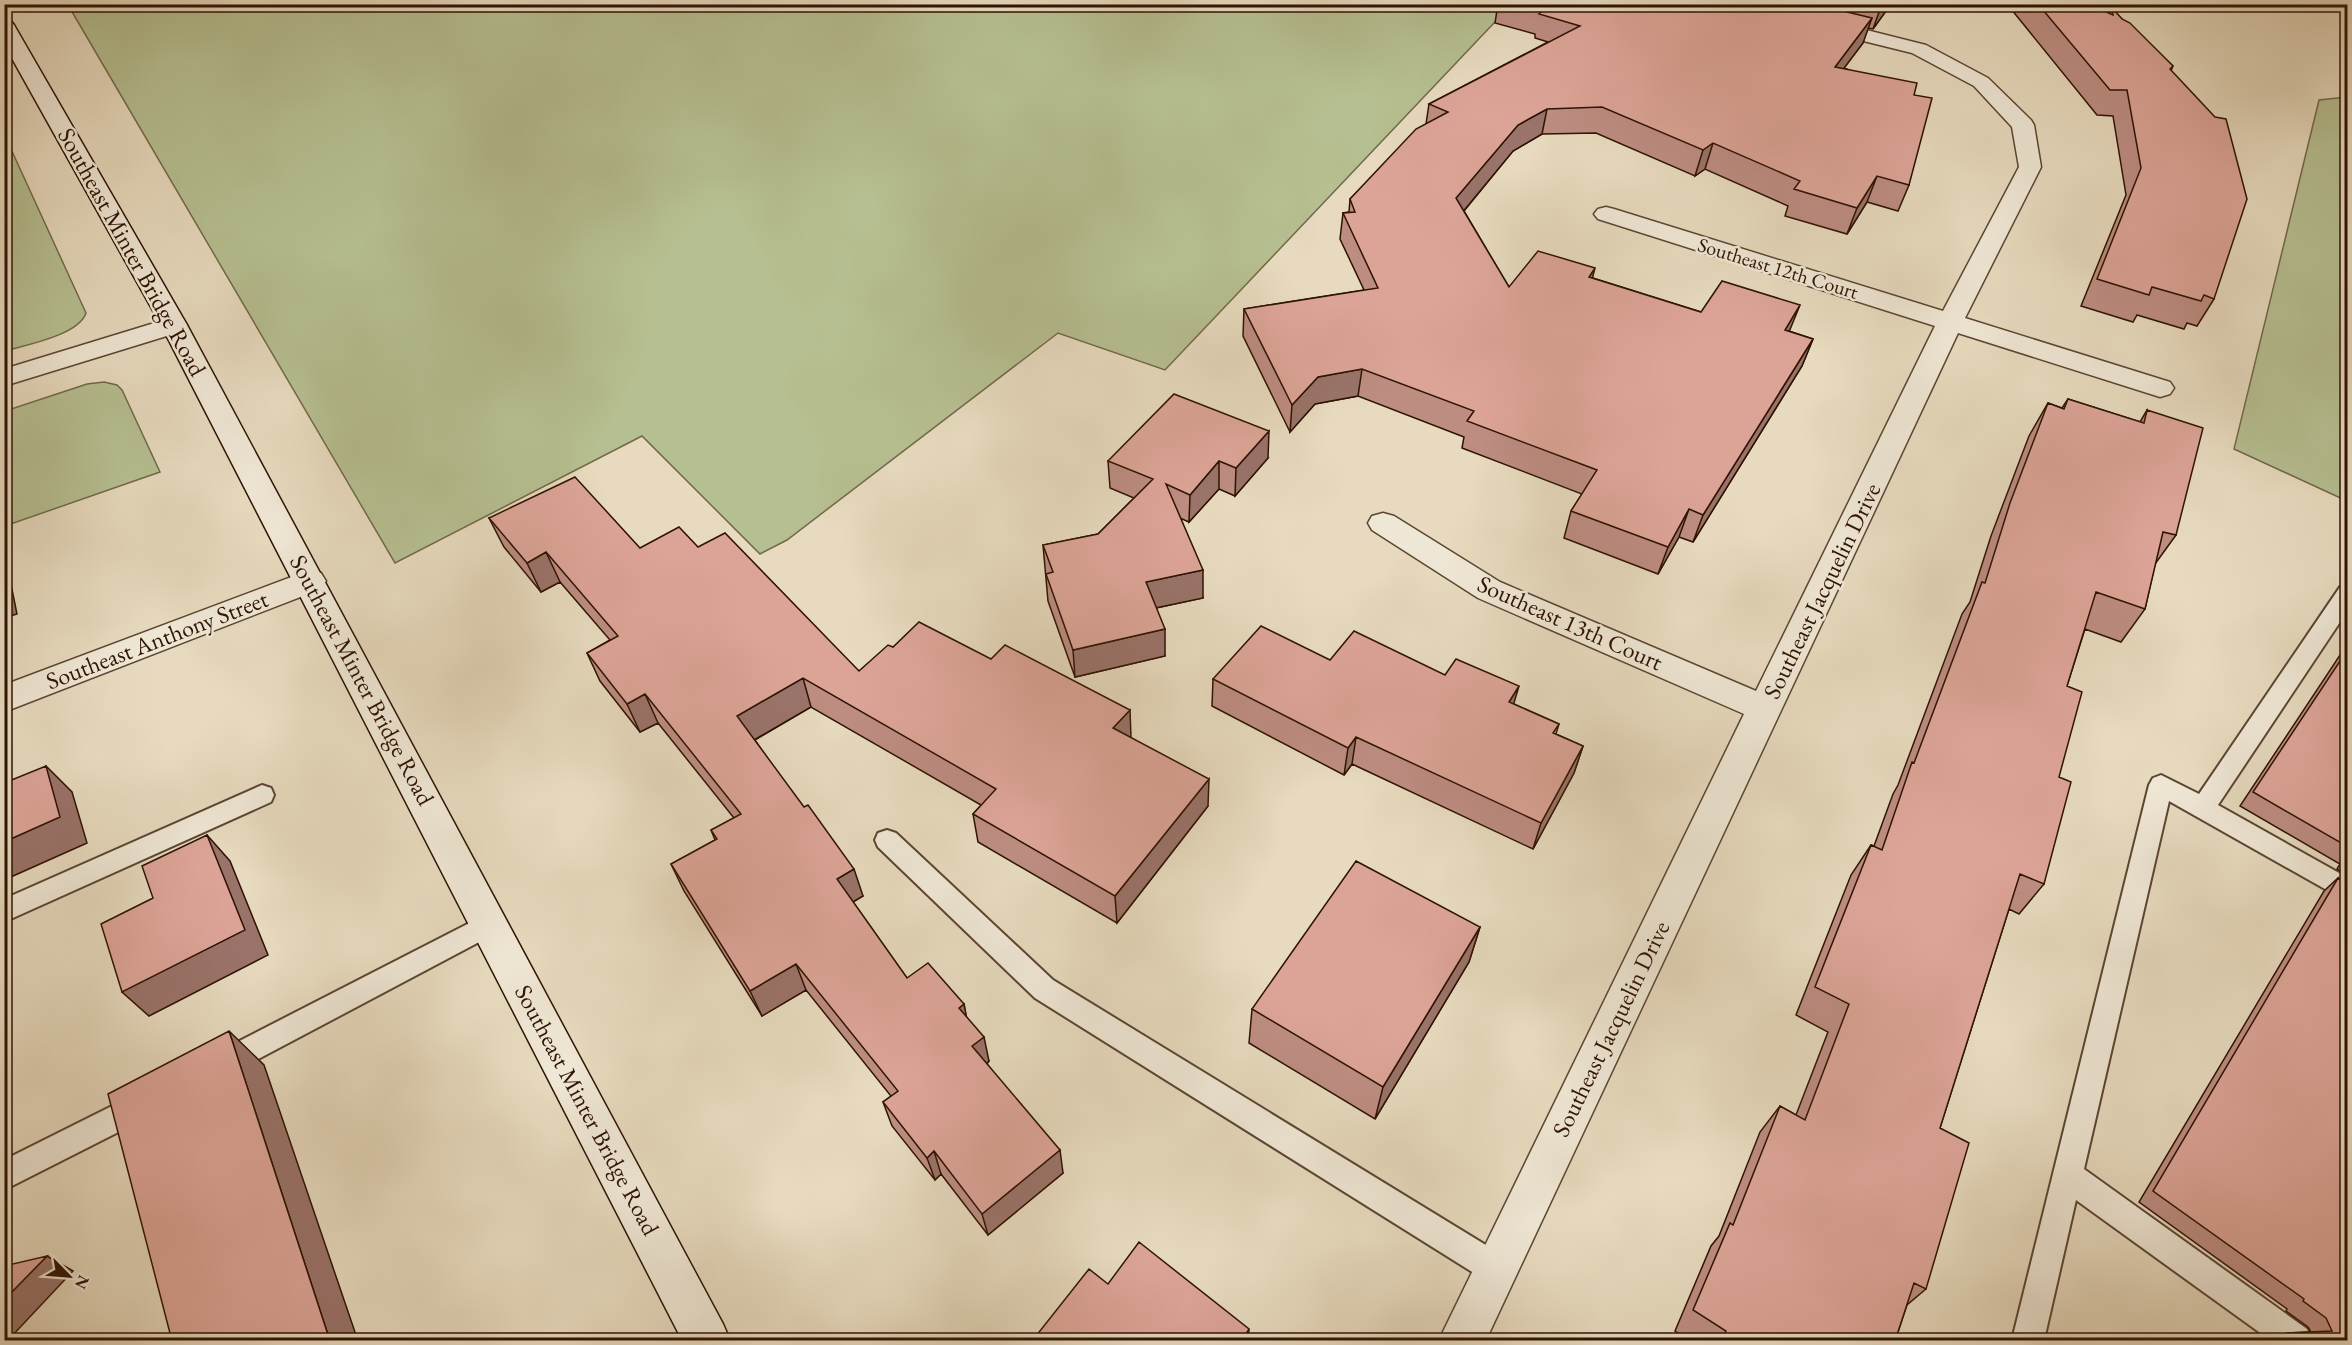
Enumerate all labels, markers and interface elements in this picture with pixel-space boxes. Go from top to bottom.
street label: Southeast Minter Bridge Road [51,122,214,382]
street label: Southeast 12th Court [1695,231,1862,305]
street label: Southeast Jacquelin Drive [1756,478,1887,704]
street label: Southeast Minter Bridge Road [283,549,442,811]
street label: Southeast 13th Court [1473,568,1668,677]
street label: Southeast Anthony Street [41,583,273,696]
street label: Southeast Jacquelin Drive [1545,916,1676,1142]
street label: Southeast Minter Bridge Road [508,979,667,1241]
north arrow [39,1246,99,1306]
text: N [70,1272,94,1292]

